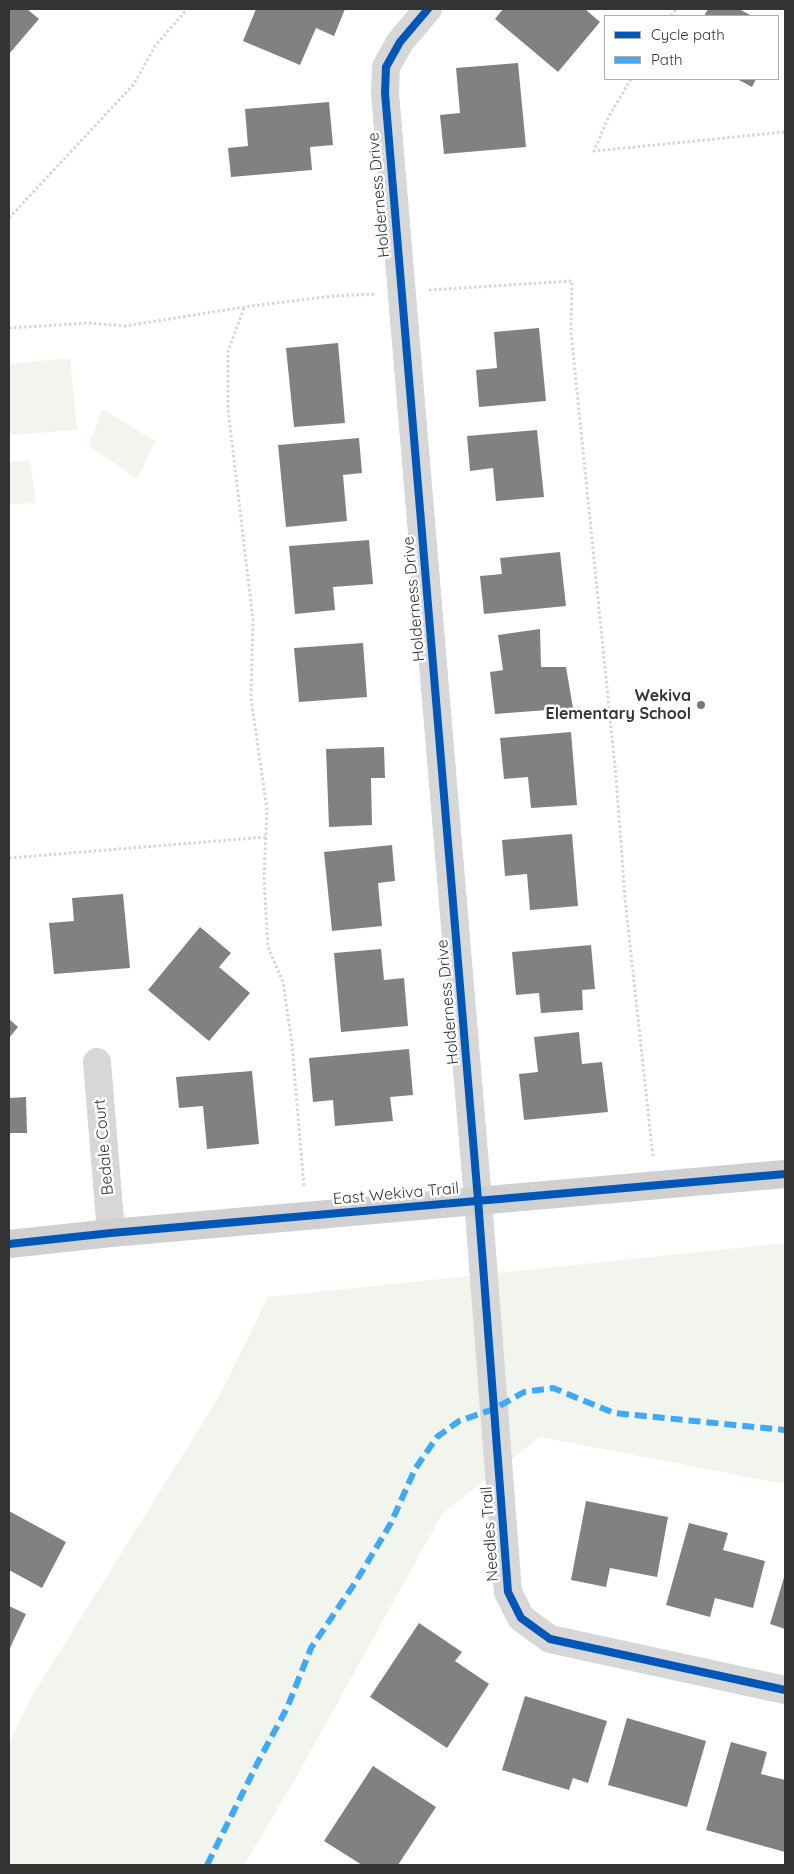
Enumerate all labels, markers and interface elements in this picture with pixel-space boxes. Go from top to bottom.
legend [604,15,779,80]
text: Cycle path [651,25,725,44]
text: Path [651,50,683,69]
street label: Holderness Drive [364,132,394,258]
street label: Holderness Drive [399,536,429,662]
place label: Wekiva Elementary School [546,686,691,724]
marker: Wekiva Elementary School [695,699,707,711]
street label: Holderness Drive [433,939,463,1065]
street label: Bedale Court [90,1098,118,1196]
street label: East Wekiva Trail [332,1179,460,1209]
street label: Needles Trail [477,1486,503,1582]

